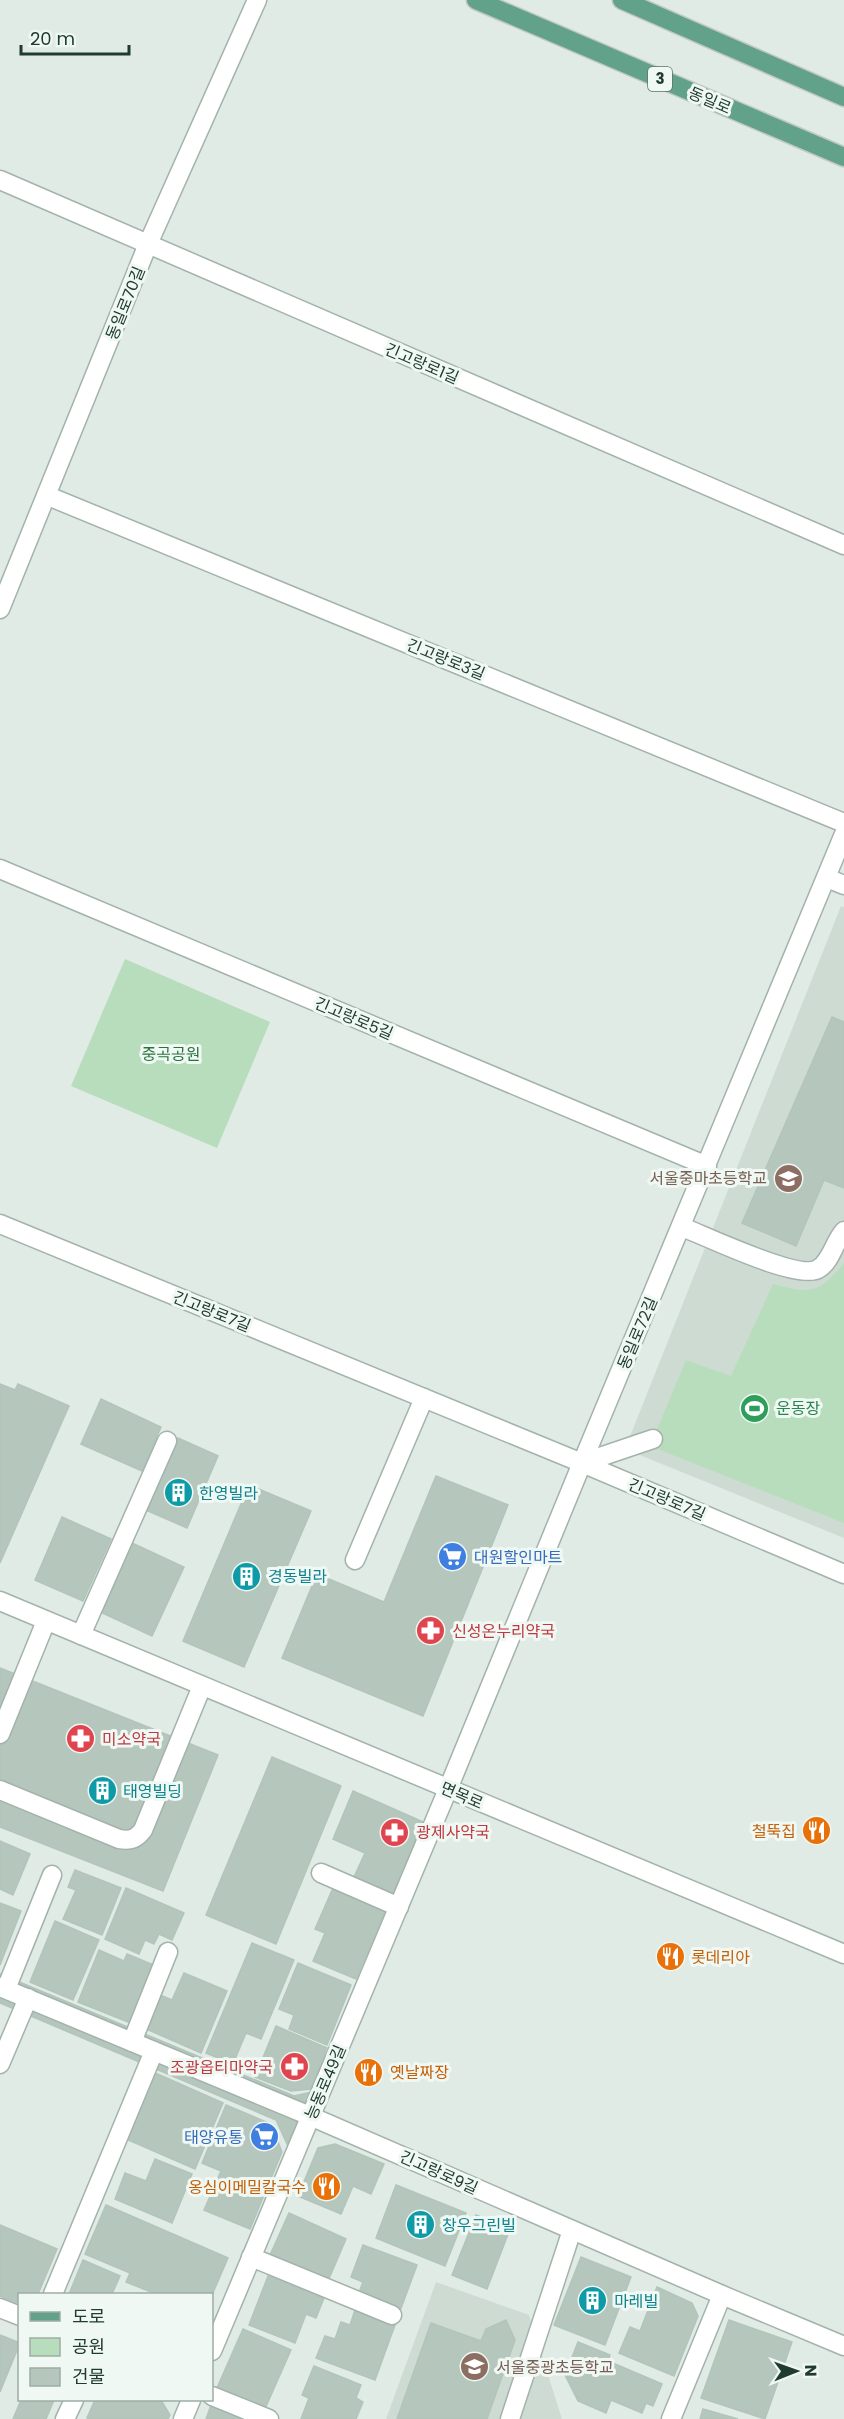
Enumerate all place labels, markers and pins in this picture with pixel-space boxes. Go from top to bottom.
school or university icon: 서울중마초등학교 [772,1162,804,1194]
place label: 서울중마초등학교 [649,1167,767,1190]
sports icon: 운동장 [739,1392,771,1424]
place label: 운동장 [776,1397,820,1420]
building icon: 한영빌라 [162,1477,194,1509]
place label: 한영빌라 [199,1482,258,1505]
supermarket icon: 대원할인마트 [437,1541,469,1573]
place label: 대원할인마트 [474,1546,562,1569]
building icon: 경동빌라 [231,1560,263,1592]
place label: 경동빌라 [268,1565,327,1588]
pharmacy icon: 신성온누리약국 [415,1615,447,1647]
place label: 신성온누리약국 [452,1620,555,1643]
pharmacy icon: 미소약국 [65,1723,97,1755]
place label: 미소약국 [102,1728,161,1751]
building icon: 태영빌딩 [86,1775,118,1807]
place label: 태영빌딩 [123,1780,182,1803]
restaurant icon: 철뚝집 [801,1815,833,1847]
pharmacy icon: 광제사약국 [379,1816,411,1848]
place label: 철뚝집 [752,1820,796,1843]
place label: 광제사약국 [416,1821,490,1844]
restaurant icon: 롯데리아 [654,1941,686,1973]
place label: 롯데리아 [691,1946,750,1969]
pharmacy icon: 조광옵티마약국 [278,2051,310,2083]
place label: 조광옵티마약국 [170,2056,273,2079]
restaurant icon: 옛날짜장 [353,2056,385,2088]
place label: 옛날짜장 [390,2061,449,2084]
supermarket icon: 태양유통 [248,2121,280,2153]
place label: 태양유통 [184,2126,243,2149]
restaurant icon: 옹심이메밀칼국수 [311,2171,343,2203]
place label: 옹심이메밀칼국수 [188,2176,306,2199]
building icon: 창우그린빌 [405,2209,437,2241]
place label: 창우그린빌 [442,2214,516,2237]
building icon: 마레빌 [577,2285,609,2317]
place label: 마레빌 [614,2290,658,2313]
school or university icon: 서울중광초등학교 [459,2351,491,2383]
place label: 서울중광초등학교 [496,2356,614,2379]

